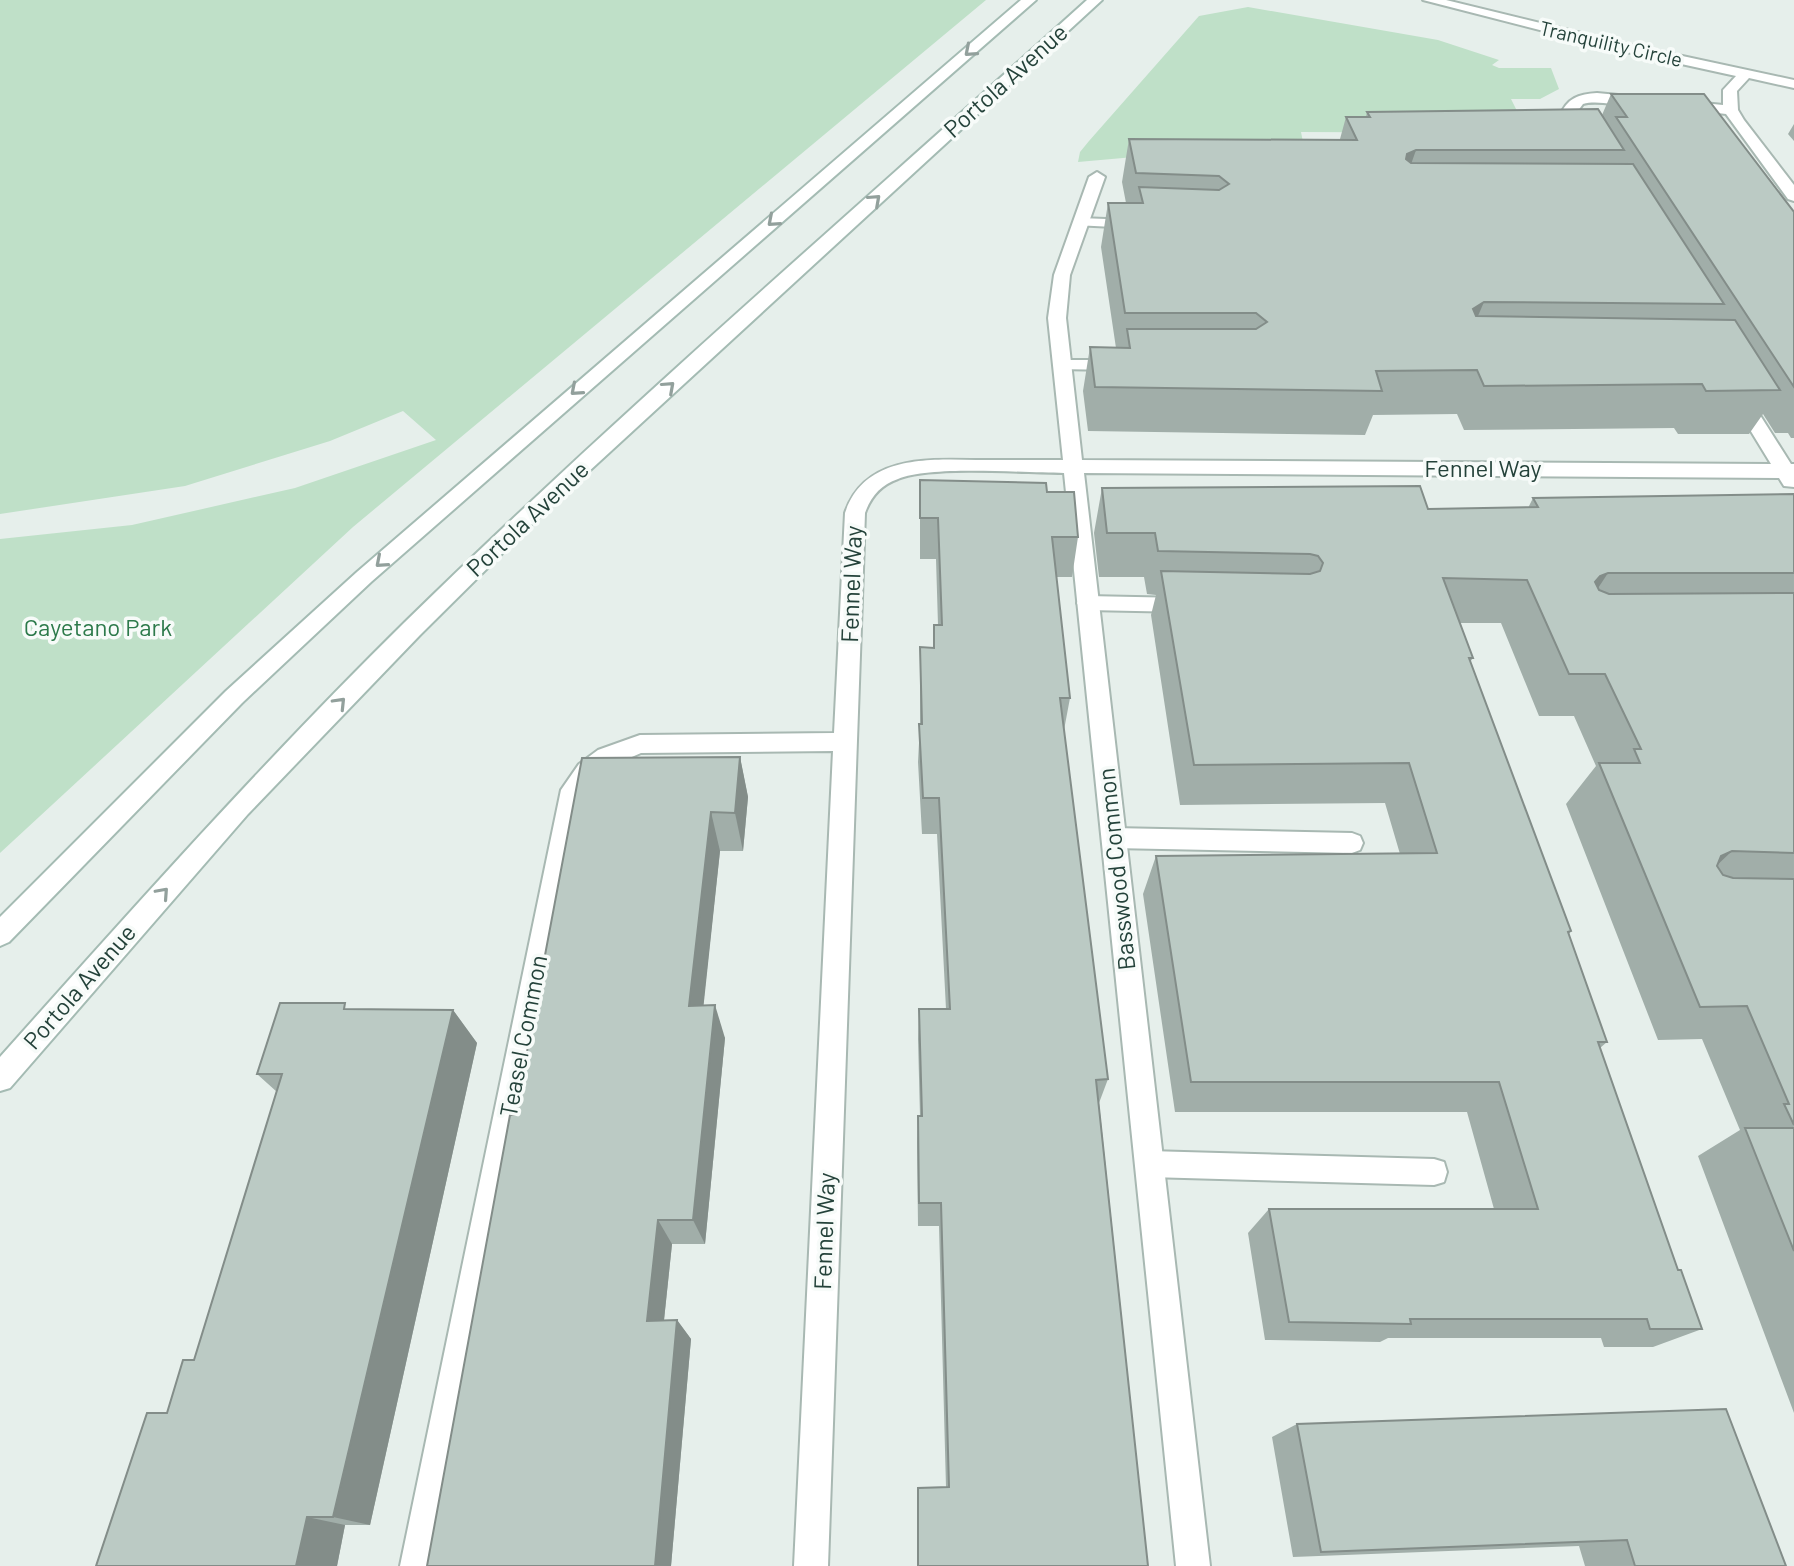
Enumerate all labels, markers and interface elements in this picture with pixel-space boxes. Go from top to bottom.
street label: Tranquility Circle [1538,15,1685,71]
street label: Portola Avenue [937,17,1073,143]
one-way arrow [965,41,980,56]
one-way arrow [865,196,880,210]
one-way arrow [768,211,783,225]
one-way arrow [571,380,586,395]
one-way arrow [660,382,674,397]
street label: Fennel Way [1424,453,1542,482]
street label: Portola Avenue [460,454,594,582]
street label: Fennel Way [834,525,867,643]
one-way arrow [375,552,390,567]
park label: Cayetano Park [24,612,172,641]
one-way arrow [331,698,345,712]
street label: Basswood Common [1090,767,1141,972]
one-way arrow [153,888,168,902]
street label: Portola Avenue [17,918,141,1054]
street label: Teasel Common [493,952,552,1119]
street label: Fennel Way [807,1172,840,1290]

